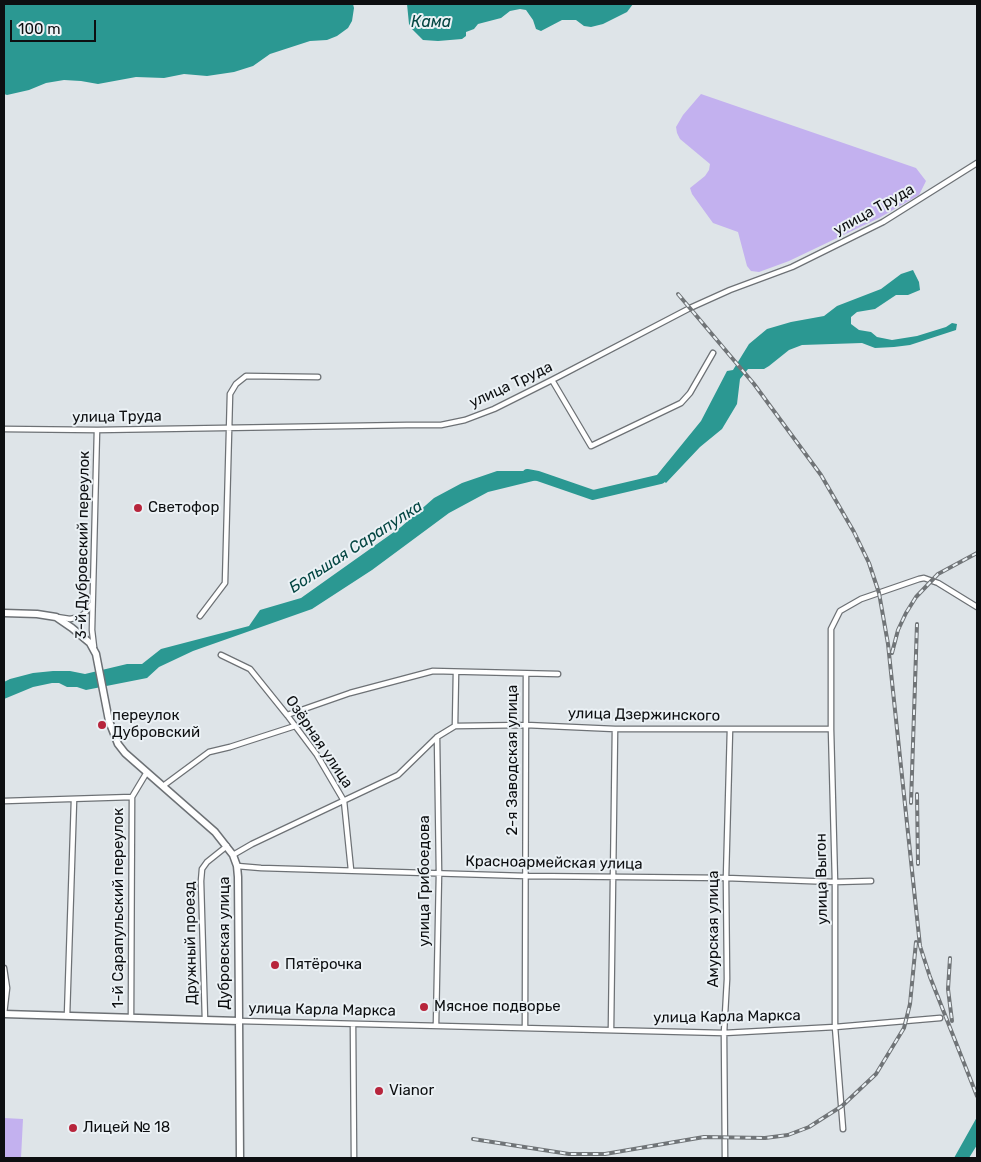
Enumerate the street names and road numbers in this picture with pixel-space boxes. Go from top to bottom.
street label: улица Труда [830,180,918,240]
street label: улица Труда [467,358,555,412]
street label: улица Труда [72,407,162,427]
street label: 3-й Дубровский переулок [72,451,94,639]
street label: 2-я Заводская улица [504,685,522,835]
street label: Озёрная улица [281,692,357,792]
street label: улица Дзержинского [568,705,720,725]
street label: 1-й Сарапульский переулок [110,808,128,1008]
street label: улица Грибоедова [416,815,434,947]
street label: улица Выгон [812,833,832,925]
street label: Красноармейская улица [465,852,643,874]
street label: Амурская улица [705,870,723,988]
street label: Дубровская улица [216,876,234,1010]
street label: Дружный проезд [181,881,201,1005]
street label: улица Карла Маркса [248,1000,396,1020]
street label: улица Карла Маркса [653,1007,801,1027]

